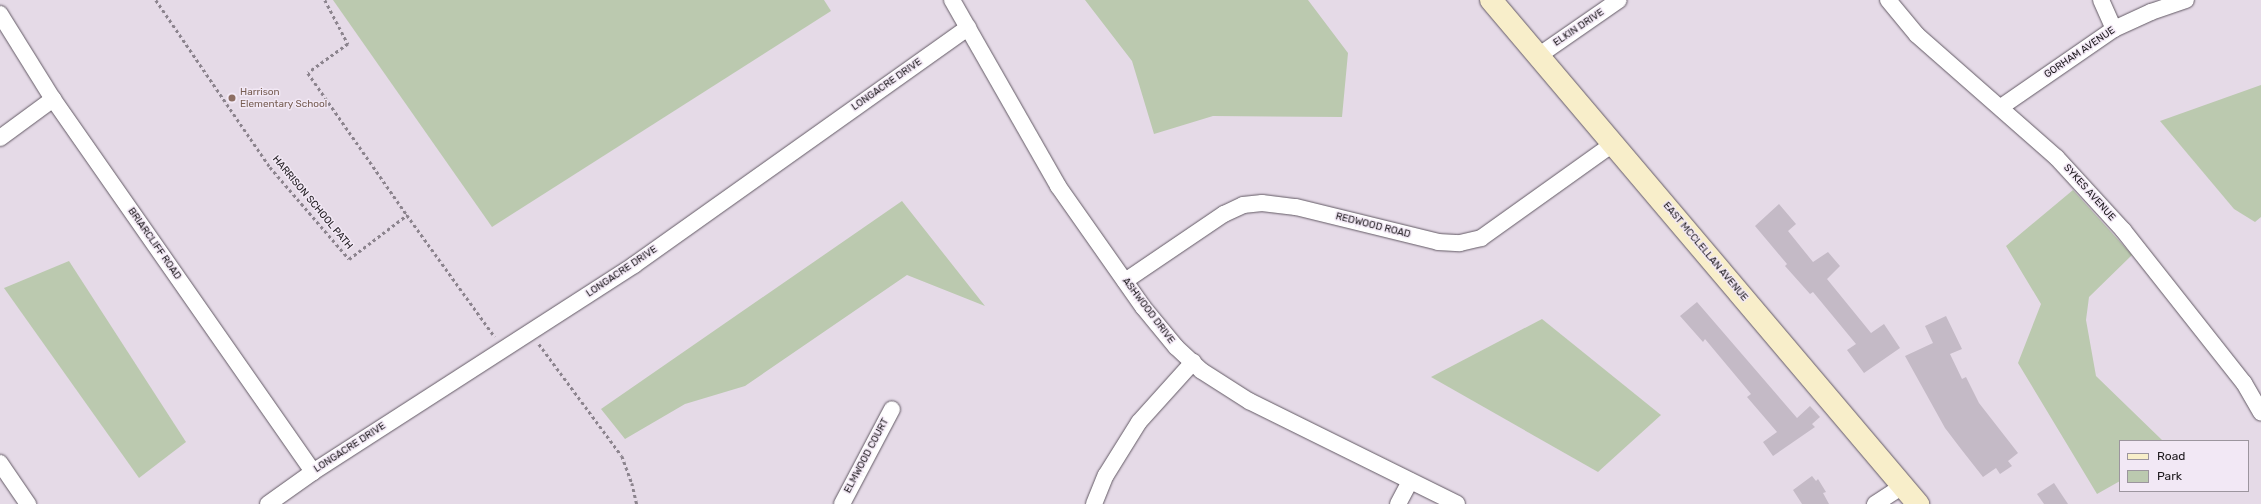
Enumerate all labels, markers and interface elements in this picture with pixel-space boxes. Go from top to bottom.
street label: ELKIN DRIVE [1551,7,1607,49]
street label: GORHAM AVENUE [2042,25,2118,81]
street label: LONGACRE DRIVE [850,56,924,114]
place label: Harrison Elementary School [240,86,328,110]
marker: Harrison Elementary School [227,93,237,103]
street label: HARRISON SCHOOL PATH [269,154,355,252]
street label: SYKES AVENUE [2060,162,2118,224]
street label: EAST MCCLELLAN AVENUE [1660,200,1750,304]
street label: BRIARCLIFF ROAD [125,206,183,282]
street label: REDWOOD ROAD [1334,211,1412,241]
street label: LONGACRE DRIVE [584,244,660,300]
street label: ASHWOOD DRIVE [1119,276,1177,346]
street label: ELMWOOD COURT [842,416,892,496]
street label: LONGACRE DRIVE [312,420,388,476]
legend [2119,440,2249,492]
text: Road [2157,449,2185,463]
text: Park [2157,469,2182,483]

